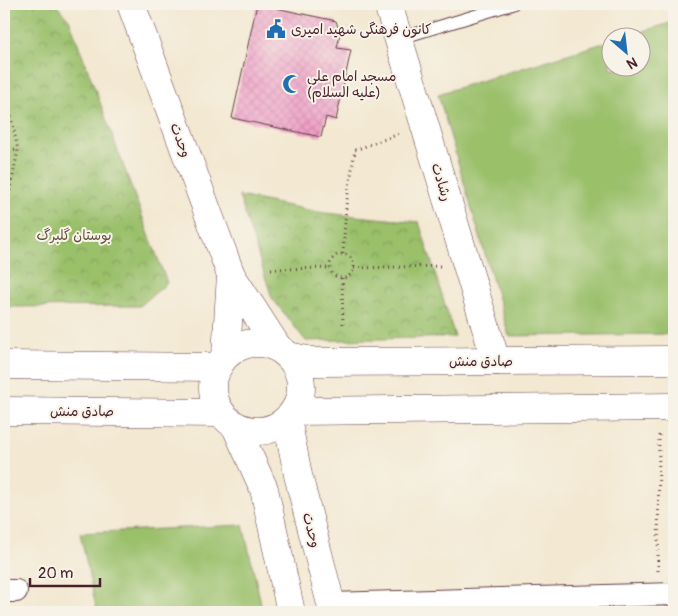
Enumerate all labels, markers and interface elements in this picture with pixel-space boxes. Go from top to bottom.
public building icon: کانون فرهنگی شهید امیری [265,18,287,40]
place label: کانون فرهنگی شهید امیری [291,21,431,38]
north arrow [600,28,650,78]
text: N [624,53,640,73]
place label: مسجد امام علی (علیه السلام) [307,68,396,103]
mosque icon: مسجد امام علی (علیه السلام) [281,73,303,95]
street label: وحدت [166,121,195,160]
street label: رشادت [428,161,455,203]
park label: بوستان گلبرگ [36,227,112,244]
street label: صادق منش [449,353,513,370]
street label: صادق منش [50,403,114,420]
street label: وحدت [299,511,324,549]
scale bar [30,556,100,588]
text: 20 m [38,564,73,583]

